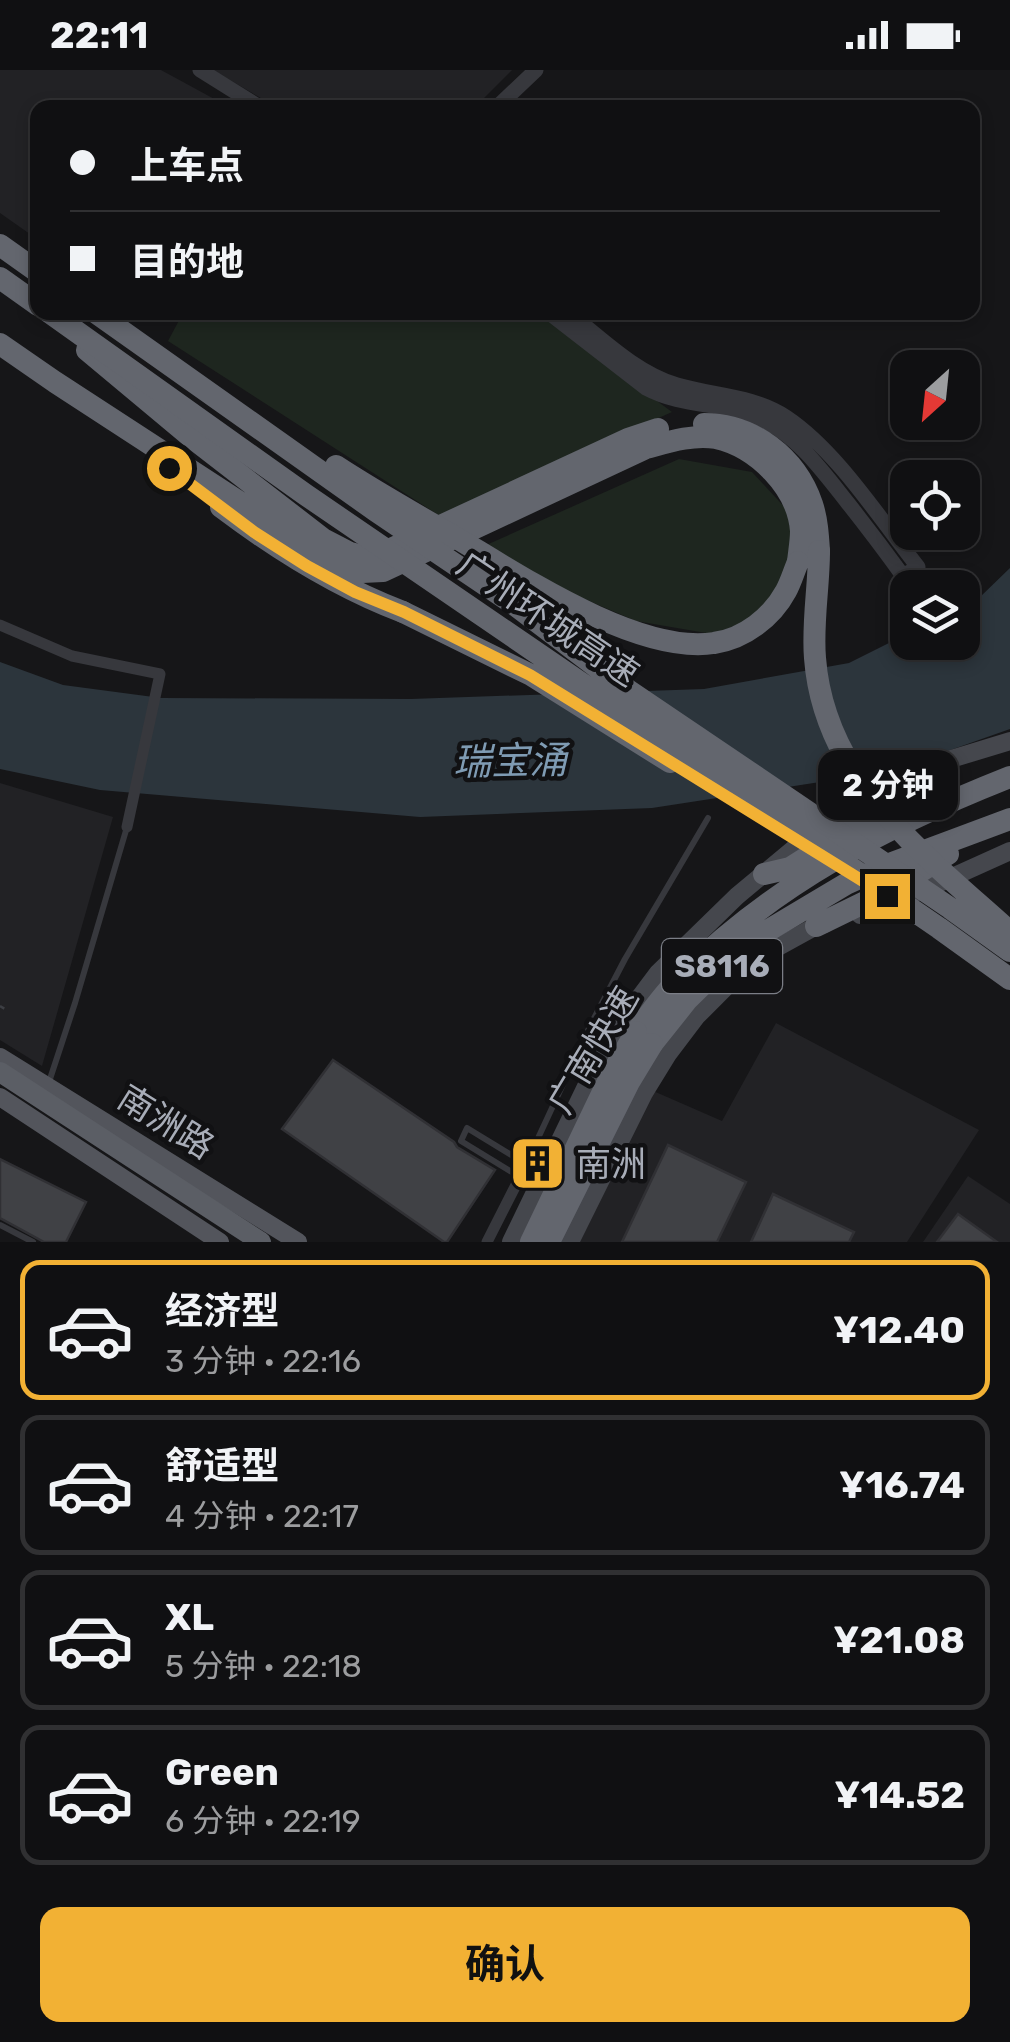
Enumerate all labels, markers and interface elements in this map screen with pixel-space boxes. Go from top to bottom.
text: 22:11 [50,12,148,58]
text: 上车点 [130,143,244,189]
text: 目的地 [130,239,244,285]
north arrow [890,350,980,440]
map controls [890,350,980,660]
route start [147,446,192,491]
button: locate [890,460,980,550]
street label: 广州环城高速 [449,543,647,695]
button: layers [890,570,980,660]
water label: 瑞宝涌 [453,737,571,785]
callout: 2 分钟 [817,751,957,821]
text: 2 分钟 [842,766,934,804]
route end [865,874,910,919]
road number: S8116 [662,939,782,993]
street label: 广南快速 [539,979,647,1121]
street label: 南洲路 [110,1076,222,1168]
building icon: 南洲 [507,1134,567,1194]
place label: 南洲 [576,1143,646,1185]
icon: car [45,1285,135,1375]
text: 经济型 [165,1288,279,1334]
text: ¥12.40 [833,1307,965,1353]
text: 3 分钟 · 22:16 [165,1342,361,1380]
icon: car [45,1440,135,1530]
text: 舒适型 [165,1443,279,1489]
text: ¥16.74 [839,1462,965,1508]
text: 4 分钟 · 22:17 [165,1497,359,1535]
text: XL [165,1594,214,1640]
icon: car [45,1595,135,1685]
text: ¥21.08 [833,1617,965,1663]
text: 5 分钟 · 22:18 [165,1647,362,1685]
text: Green [165,1749,279,1795]
icon: car [45,1750,135,1840]
text: ¥14.52 [834,1772,965,1818]
text: 6 分钟 · 22:19 [165,1802,361,1840]
button: 确认 [40,1907,970,2022]

